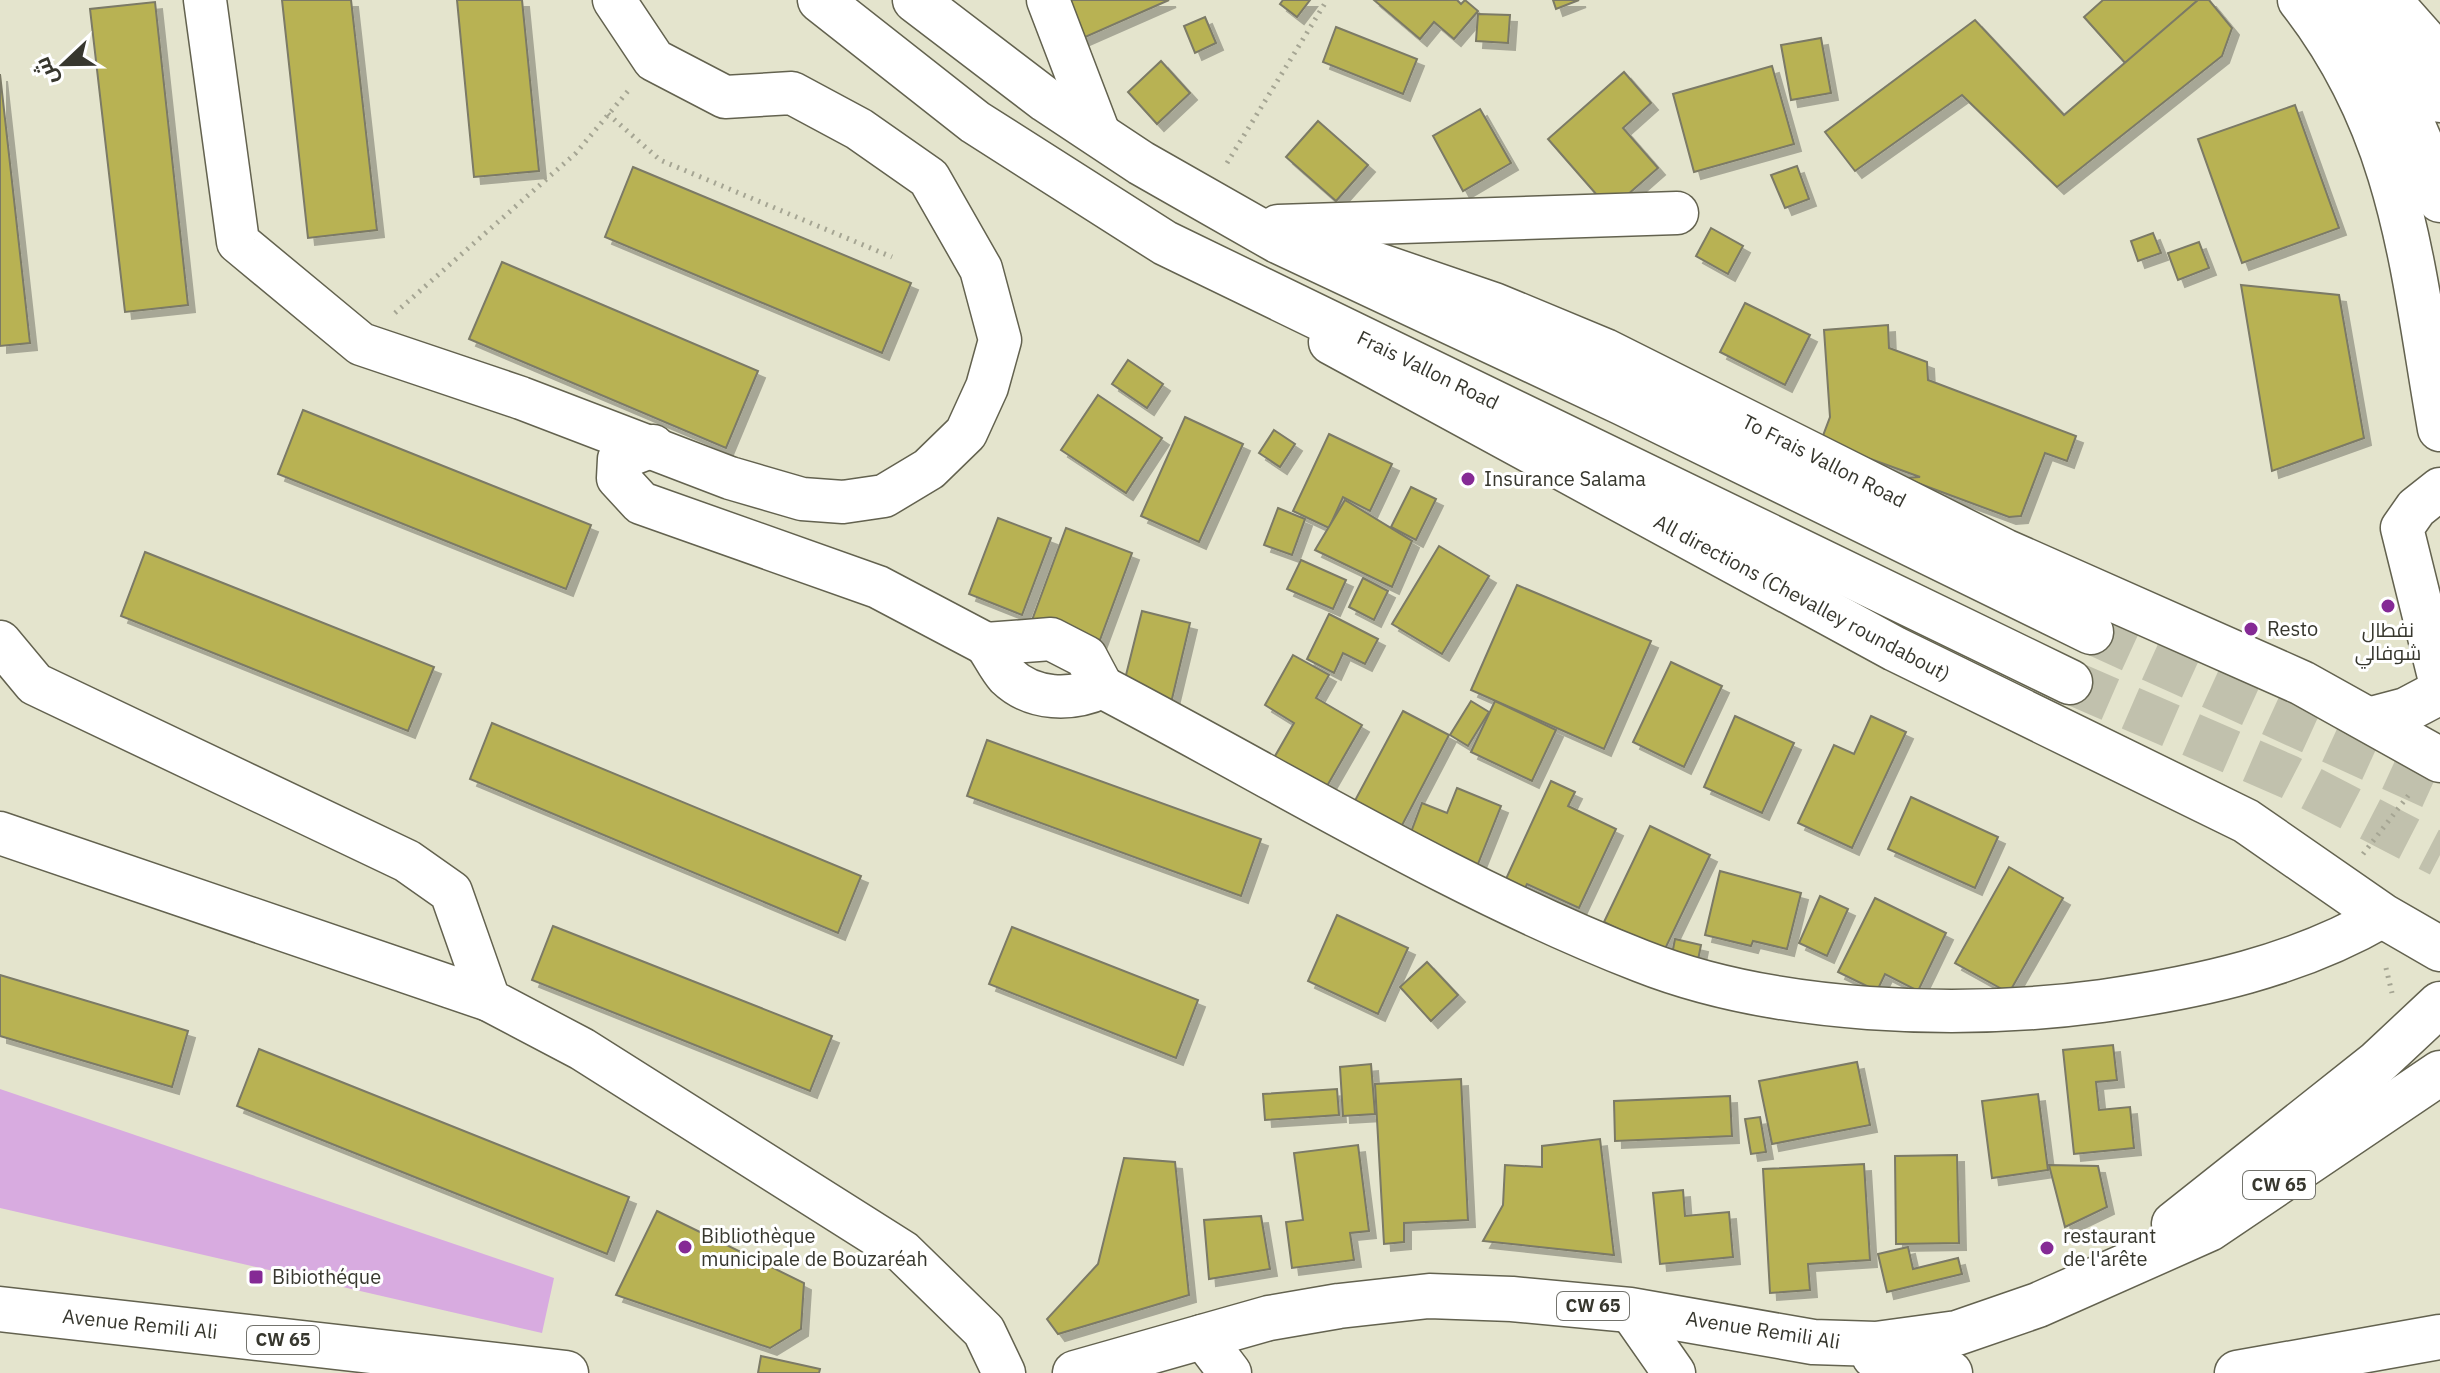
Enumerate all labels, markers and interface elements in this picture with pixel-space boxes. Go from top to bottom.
north arrow [24,24,104,104]
text: ش [26,53,64,90]
street label: Frais Vallon Road [1353,324,1504,416]
street label: To Frais Vallon Road [1738,408,1911,514]
place label: Insurance Salama [1484,465,1646,492]
marker: Insurance Salama [1459,470,1477,488]
street label: All directions (Chevalley roundabout) [1650,508,1955,687]
marker: نفطال شوفالي [2379,597,2397,615]
place label: Resto [2267,615,2318,642]
place label: نفطال شوفالي [2355,616,2421,669]
marker: Resto [2242,620,2260,638]
road number: CW 65 [2243,1171,2315,1199]
place label: Bibliothèque municipale de Bouzaréah [701,1222,928,1272]
place label: restaurant de l'arête [2063,1222,2156,1272]
marker: Bibliothèque municipale de Bouzaréah [676,1238,694,1256]
marker: restaurant de l'arête [2038,1239,2056,1257]
place label: Bibiothéque [272,1263,381,1290]
marker: Bibiothéque [247,1268,265,1286]
road number: CW 65 [1557,1292,1629,1320]
street label: Avenue Remili Ali [61,1302,219,1345]
street label: Avenue Remili Ali [1684,1304,1842,1355]
road number: CW 65 [247,1326,319,1354]

